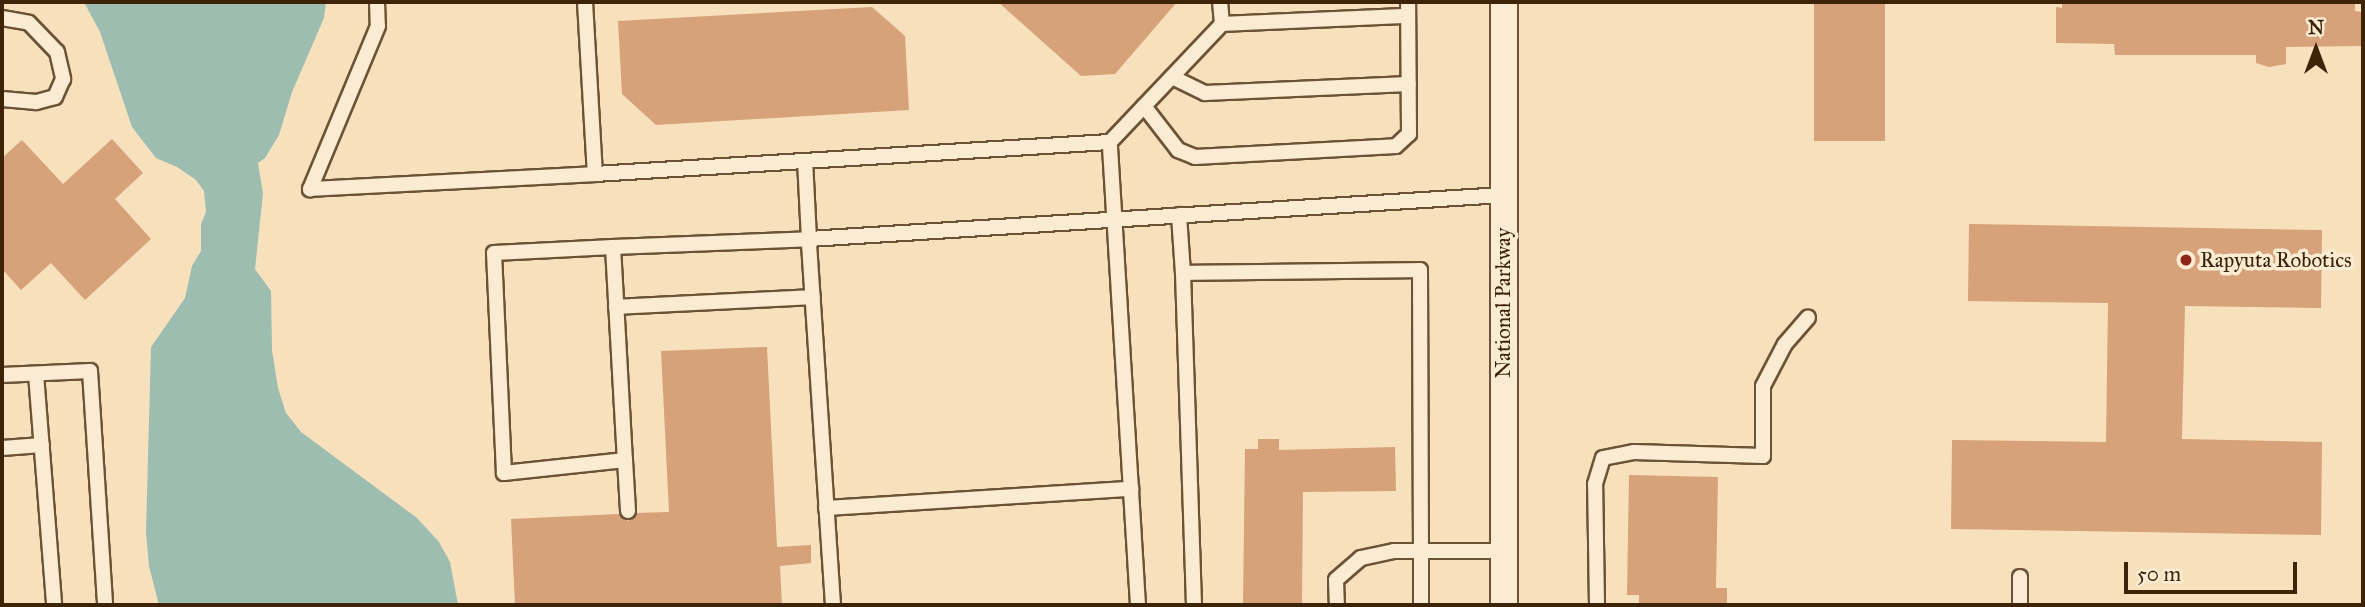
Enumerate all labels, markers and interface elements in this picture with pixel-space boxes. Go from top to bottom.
north arrow [2281,14,2351,84]
text: N [2308,16,2324,39]
street label: National Parkway [1490,228,1516,378]
place label: Rapyuta Robotics [2200,247,2352,273]
marker: Rapyuta Robotics [2178,252,2194,268]
scale bar [2127,548,2300,592]
text: 50 m [2137,561,2181,587]

